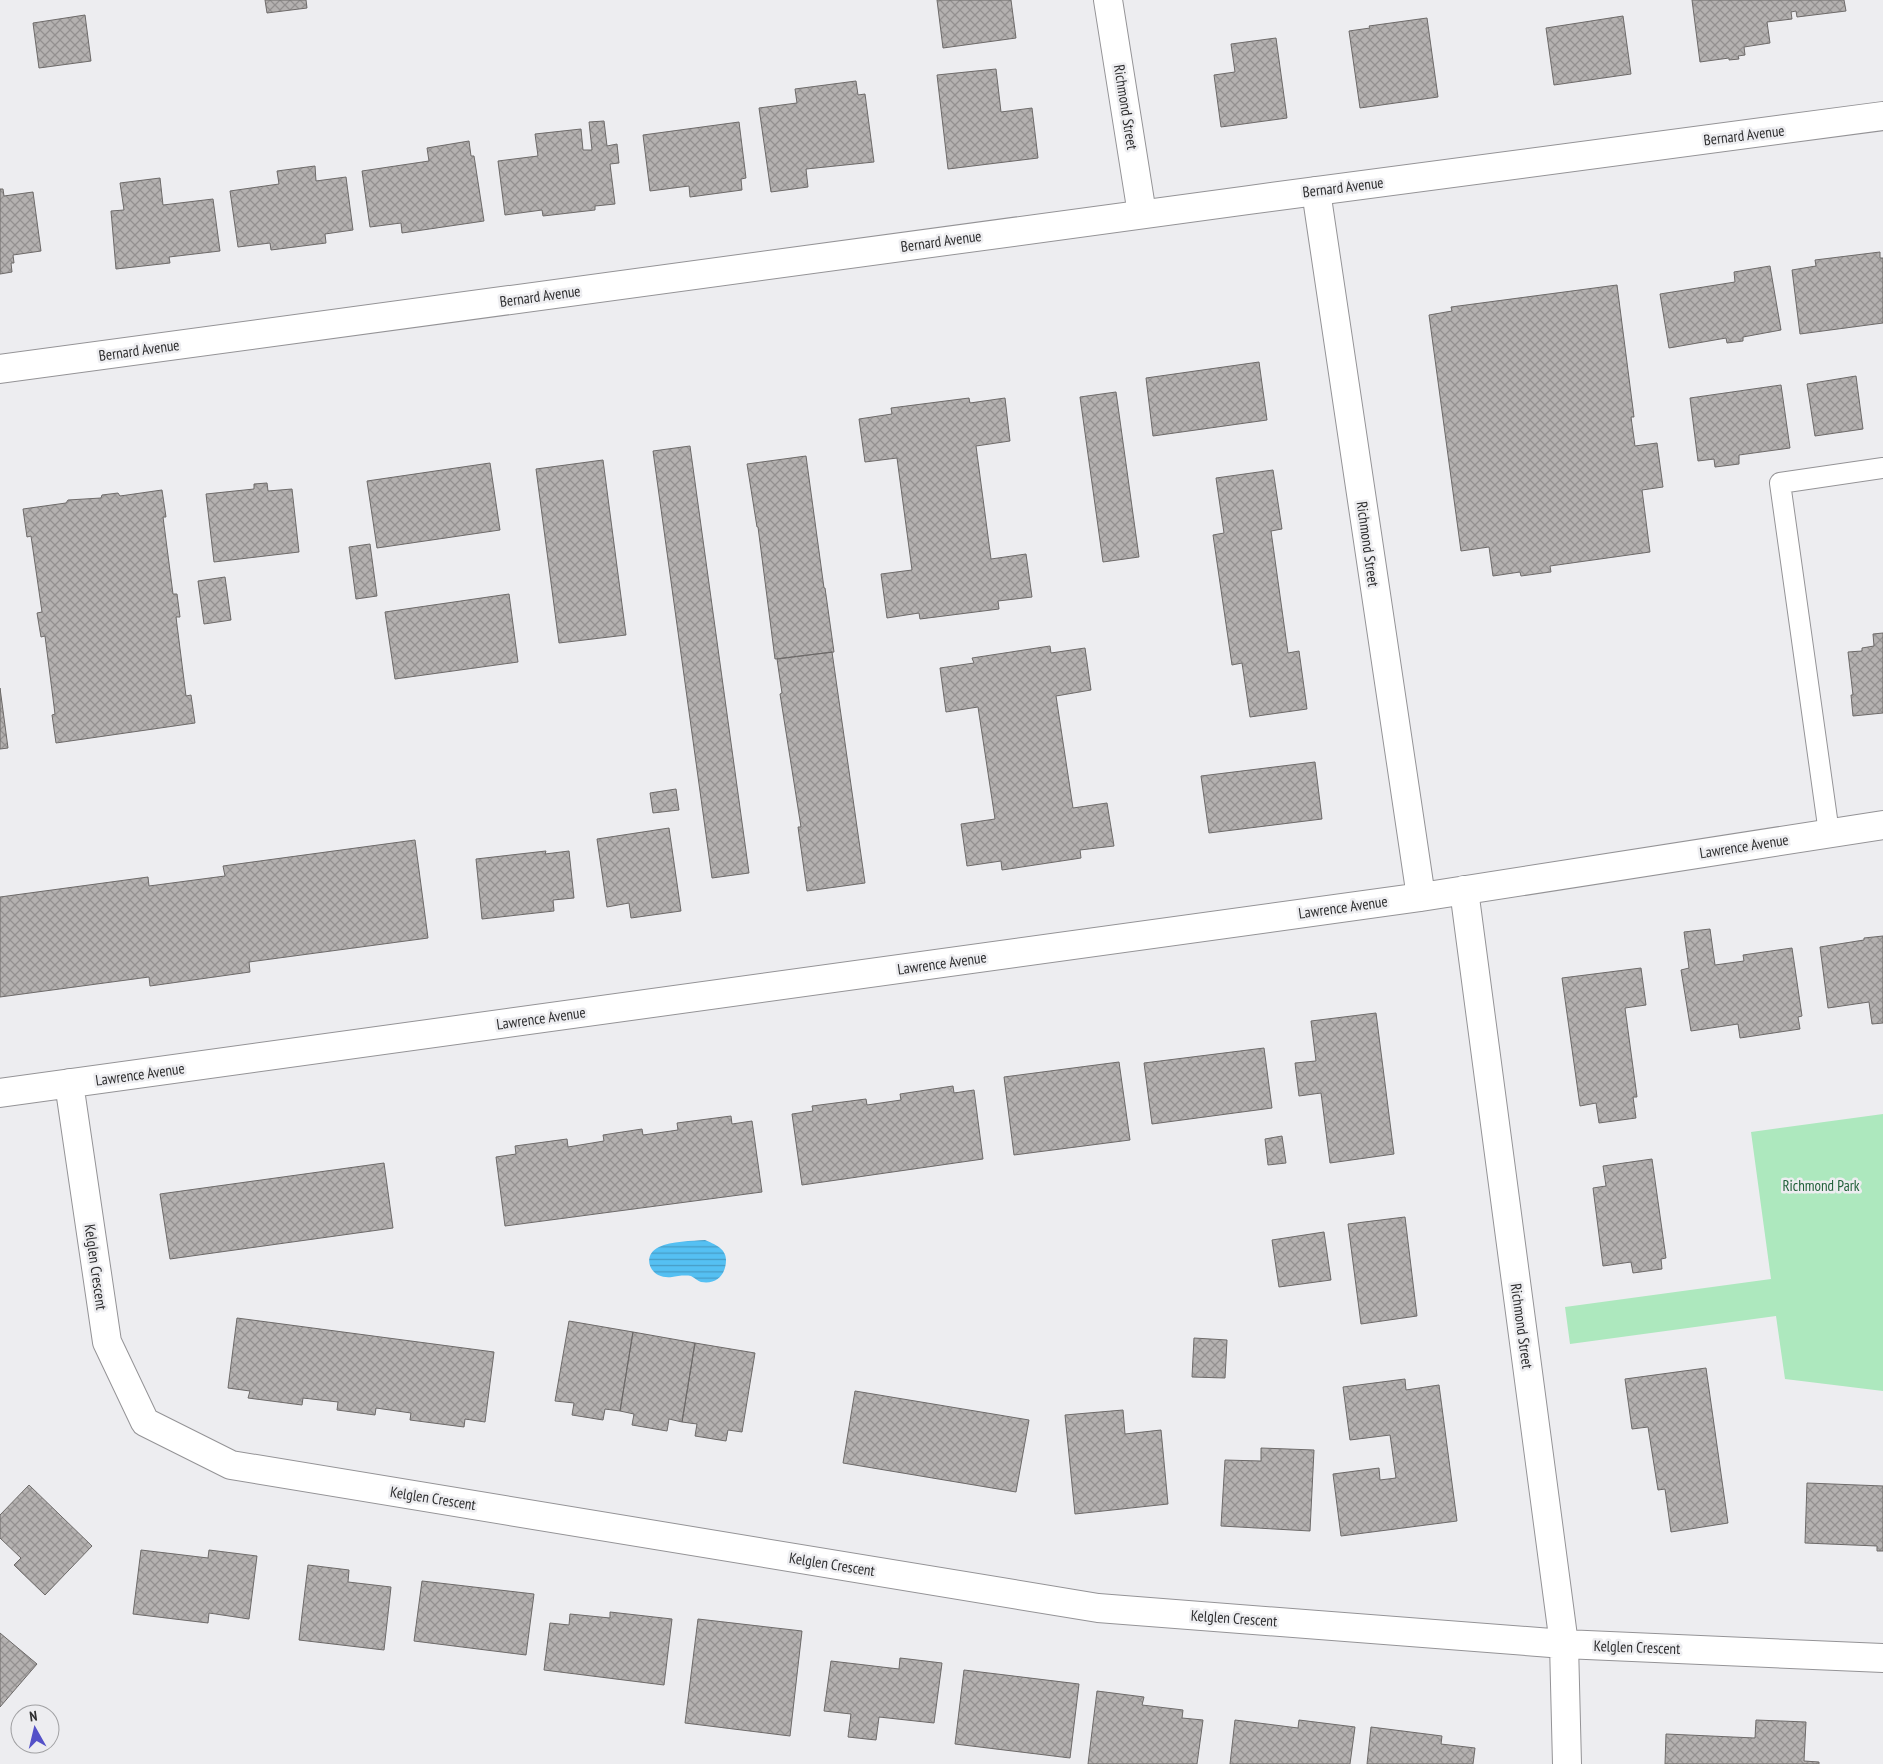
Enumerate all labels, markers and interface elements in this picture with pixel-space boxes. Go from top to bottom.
street label: Richmond Street [1110,63,1142,151]
street label: Bernard Avenue [1703,121,1785,149]
street label: Bernard Avenue [1302,173,1384,201]
street label: Bernard Avenue [899,226,983,256]
street label: Bernard Avenue [498,281,582,311]
street label: Bernard Avenue [97,335,181,365]
street label: Richmond Street [1353,500,1383,588]
street label: Lawrence Avenue [1698,830,1790,862]
street label: Lawrence Avenue [1297,891,1389,923]
street label: Lawrence Avenue [896,947,988,979]
street label: Lawrence Avenue [495,1002,587,1034]
street label: Lawrence Avenue [94,1058,186,1090]
park label: Richmond Park [1782,1176,1860,1195]
street label: Kelglen Crescent [81,1223,111,1311]
street label: Richmond Street [1507,1282,1537,1370]
street label: Kelglen Crescent [389,1482,477,1514]
street label: Kelglen Crescent [788,1548,876,1580]
street label: Kelglen Crescent [1190,1606,1278,1630]
street label: Kelglen Crescent [1593,1636,1681,1658]
north arrow [10,1704,60,1754]
text: N [28,1707,38,1726]

